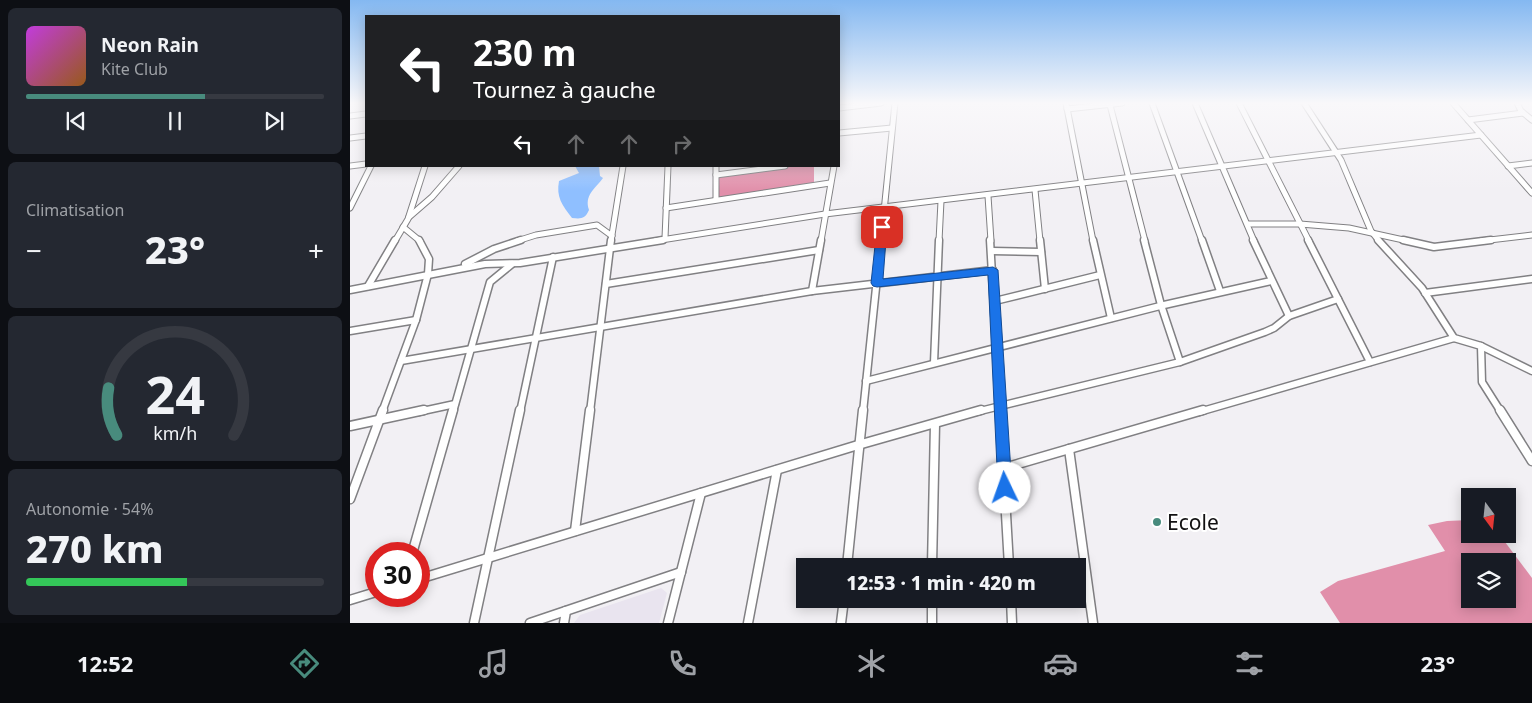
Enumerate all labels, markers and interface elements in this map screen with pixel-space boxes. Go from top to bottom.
text: 230 m [473,29,576,76]
text: Neon Rain [101,32,199,58]
icon: left [390,35,455,100]
text: Kite Club [101,58,168,80]
text: Tournez à gauche [473,74,656,104]
icon: previous [62,107,90,135]
icon: pause [161,107,189,135]
icon: next [260,107,288,135]
icon: left [509,130,537,158]
icon: ahead [562,130,590,158]
icon: ahead [615,130,643,158]
icon: right [668,130,696,158]
text: Climatisation [26,199,124,221]
pin [861,206,903,248]
icon: arrive [868,213,896,241]
text: 23° [145,223,205,275]
text: − [26,231,42,269]
text: + [308,231,324,269]
text: 24 [145,358,205,429]
text: km/h [153,421,197,445]
position arrow [978,461,1030,513]
north arrow [1461,488,1516,542]
map controls [1461,488,1516,608]
text: Autonomie · 54% [26,498,153,520]
place label: Ecole [1167,508,1219,536]
marker: Ecole [1151,516,1163,528]
text: 270 km [26,522,164,574]
speed limit sign: 30 [365,542,430,607]
button: layers [1461,553,1516,608]
text: 12:53 · 1 min · 420 m [846,570,1036,596]
icon: directions [287,646,322,681]
icon: music [476,646,511,681]
icon: phone [665,646,700,681]
icon: climate [854,646,889,681]
icon: car [1043,646,1078,681]
icon: filters [1232,646,1267,681]
text: 12:52 [77,648,133,678]
text: 23° [1420,648,1455,678]

